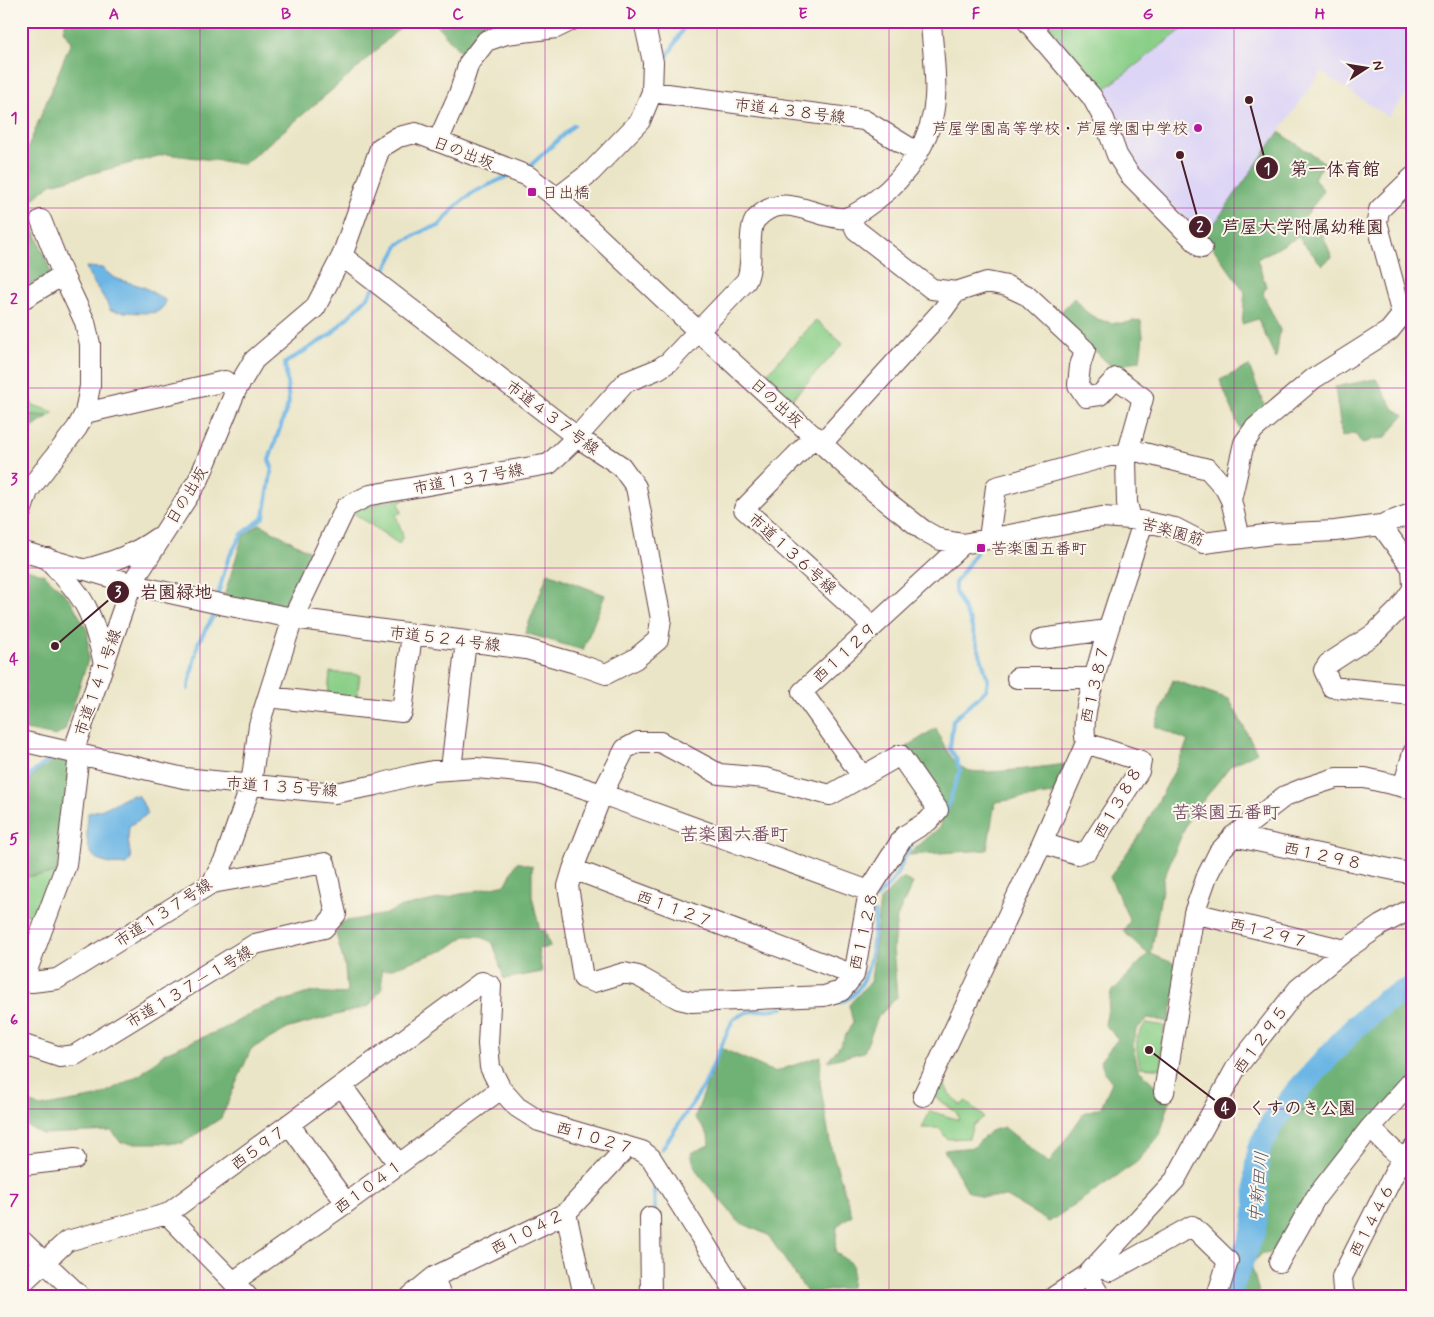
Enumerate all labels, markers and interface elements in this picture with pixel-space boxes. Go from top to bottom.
text: A [109,4,119,25]
text: B [281,4,291,25]
text: C [452,4,464,25]
text: D [625,4,637,25]
text: E [798,4,808,25]
text: F [972,4,981,25]
text: G [1143,4,1154,25]
text: H [1315,4,1326,25]
north arrow [1342,42,1392,92]
text: N [1368,59,1388,72]
street label: 市道４３８号線 [733,94,847,129]
text: 1 [10,108,18,129]
place label: 芦屋学園高等学校・芦屋学園中学校 [932,119,1188,140]
marker: 芦屋学園高等学校・芦屋学園中学校 [1192,122,1204,134]
street label: 日の出坂 [430,132,497,175]
callout: 第一体育館 [1255,152,1390,185]
text: 第一体育館 [1290,158,1380,182]
text: 1 [1264,160,1270,180]
place label: 日出橋 [542,183,590,204]
marker: 日出橋 [526,186,538,198]
callout: 芦屋大学附属幼稚園 [1187,210,1394,243]
text: 芦屋大学附属幼稚園 [1222,216,1384,240]
text: 2 [1196,218,1204,238]
text: 2 [10,289,18,310]
street label: 日の出坂 [745,374,807,432]
street label: 市道４３７号線 [501,376,603,460]
street label: 市道１３７号線 [411,459,525,500]
street label: 日の出坂 [162,463,213,529]
text: 3 [10,469,18,490]
street label: 市道１３６号線 [743,509,841,599]
street label: 苦楽園筋 [1139,514,1206,551]
place label: 苦楽園五番町 [991,539,1087,560]
marker: 苦楽園五番町 [975,542,987,554]
callout: 岩園緑地 [105,575,222,608]
text: 岩園緑地 [140,581,212,605]
text: 3 [115,583,122,603]
street label: 西１１２９ [809,618,881,688]
street label: 市道５２４号線 [388,622,502,657]
street label: 市道１４１号線 [70,626,127,739]
street label: 西１３８７ [1076,643,1115,726]
text: 4 [9,649,19,670]
street label: 西１３８８ [1089,763,1147,843]
street label: 市道１３５号線 [225,773,338,802]
district label: 苦楽園五番町 [1172,801,1280,825]
district label: 苦楽園六番町 [680,823,788,847]
text: 5 [9,829,19,850]
street label: 西１２９８ [1281,838,1364,875]
street label: 市道１３７号線 [111,874,217,953]
street label: 西１１２７ [633,886,716,933]
street label: 西１１２８ [845,890,884,973]
street label: 西１２９７ [1227,914,1310,953]
street label: 市道１３７－１号線 [123,941,257,1033]
street label: 西１２９５ [1229,1001,1293,1078]
text: 6 [10,1010,18,1031]
callout: くすのき公園 [1213,1091,1366,1124]
text: くすのき公園 [1248,1097,1356,1121]
text: 4 [1221,1099,1230,1119]
street label: 西１０２７ [553,1117,636,1160]
street label: 西５９７ [227,1121,291,1176]
water label: 中新田川 [1243,1150,1275,1224]
street label: 西１０４１ [330,1155,407,1219]
street label: 西１４４６ [1345,1180,1400,1261]
text: 7 [9,1190,19,1211]
street label: 西１０４２ [487,1205,568,1260]

